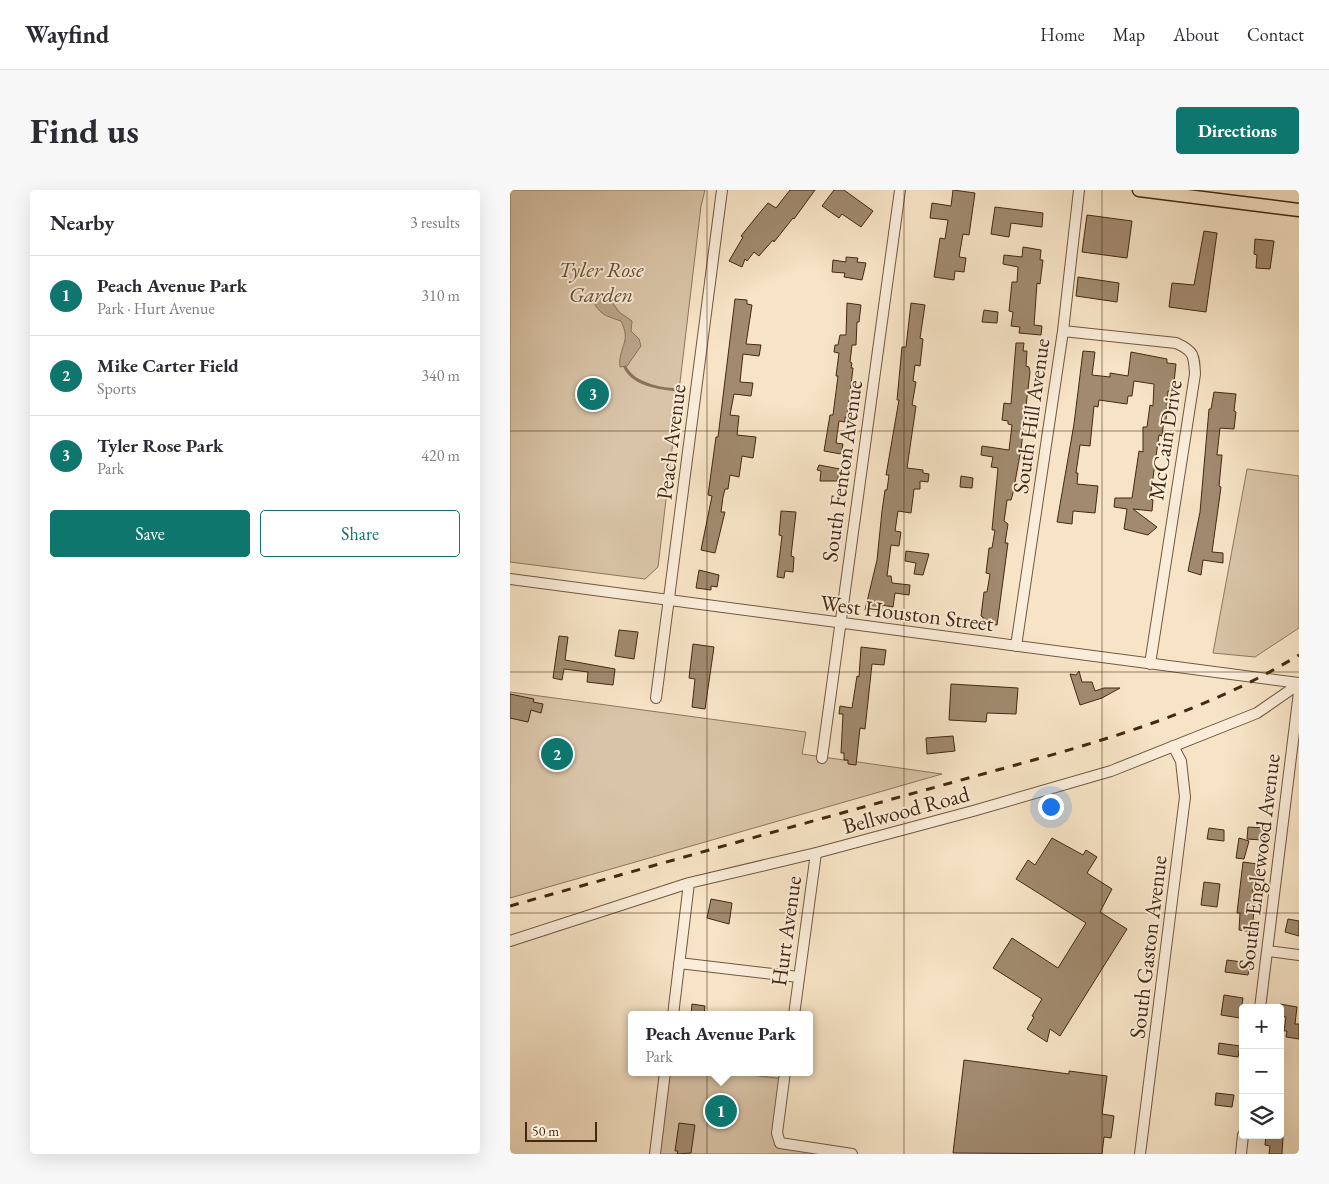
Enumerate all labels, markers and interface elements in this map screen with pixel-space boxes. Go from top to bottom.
text: Wayfind [25,19,109,50]
text: Home [1040,23,1085,46]
text: Map [1113,23,1145,46]
text: About [1173,23,1219,46]
text: Contact [1247,23,1304,46]
button: Directions [1176,107,1299,154]
text: Find us [30,108,139,153]
text: Nearby [50,209,114,236]
text: 3 results [410,212,460,233]
park label: Tyler Rose Garden [559,255,644,309]
text: Peach Avenue Park [97,273,247,298]
text: 1 [62,285,70,306]
text: 310 m [421,285,460,306]
text: Park · Hurt Avenue [97,298,215,319]
street label: South Hill Avenue [1006,336,1056,496]
text: Mike Carter Field [97,353,239,378]
text: 2 [62,365,70,386]
text: 340 m [421,365,460,386]
pin: 3 [577,375,609,413]
text: Sports [97,378,136,399]
street label: South Fenton Avenue [815,378,869,564]
street label: McCain Drive [1141,378,1189,502]
street label: Peach Avenue [650,382,693,501]
text: Tyler Rose Park [97,433,223,458]
text: 3 [62,445,70,466]
text: 420 m [421,445,460,466]
text: Park [97,458,124,479]
button: Save [50,510,250,557]
button: Share [260,510,460,557]
street label: West Houston Street [819,588,995,638]
pin: 2 [541,735,573,773]
street label: South Englewood Avenue [1231,752,1287,972]
street label: Bellwood Road [839,779,973,841]
your location [1038,794,1064,820]
street label: South Gaston Avenue [1122,853,1174,1040]
street label: Hurt Avenue [764,874,808,988]
map controls [1239,1004,1284,1139]
button: + [1239,1004,1284,1049]
popup [628,1011,813,1076]
text: Peach Avenue Park [645,1021,796,1046]
text: Park [645,1046,673,1067]
button: − [1239,1049,1284,1094]
pin: 1 [705,1092,737,1130]
button: layers [1239,1094,1284,1139]
scale bar [525,1119,598,1142]
text: 50 m [532,1122,559,1140]

